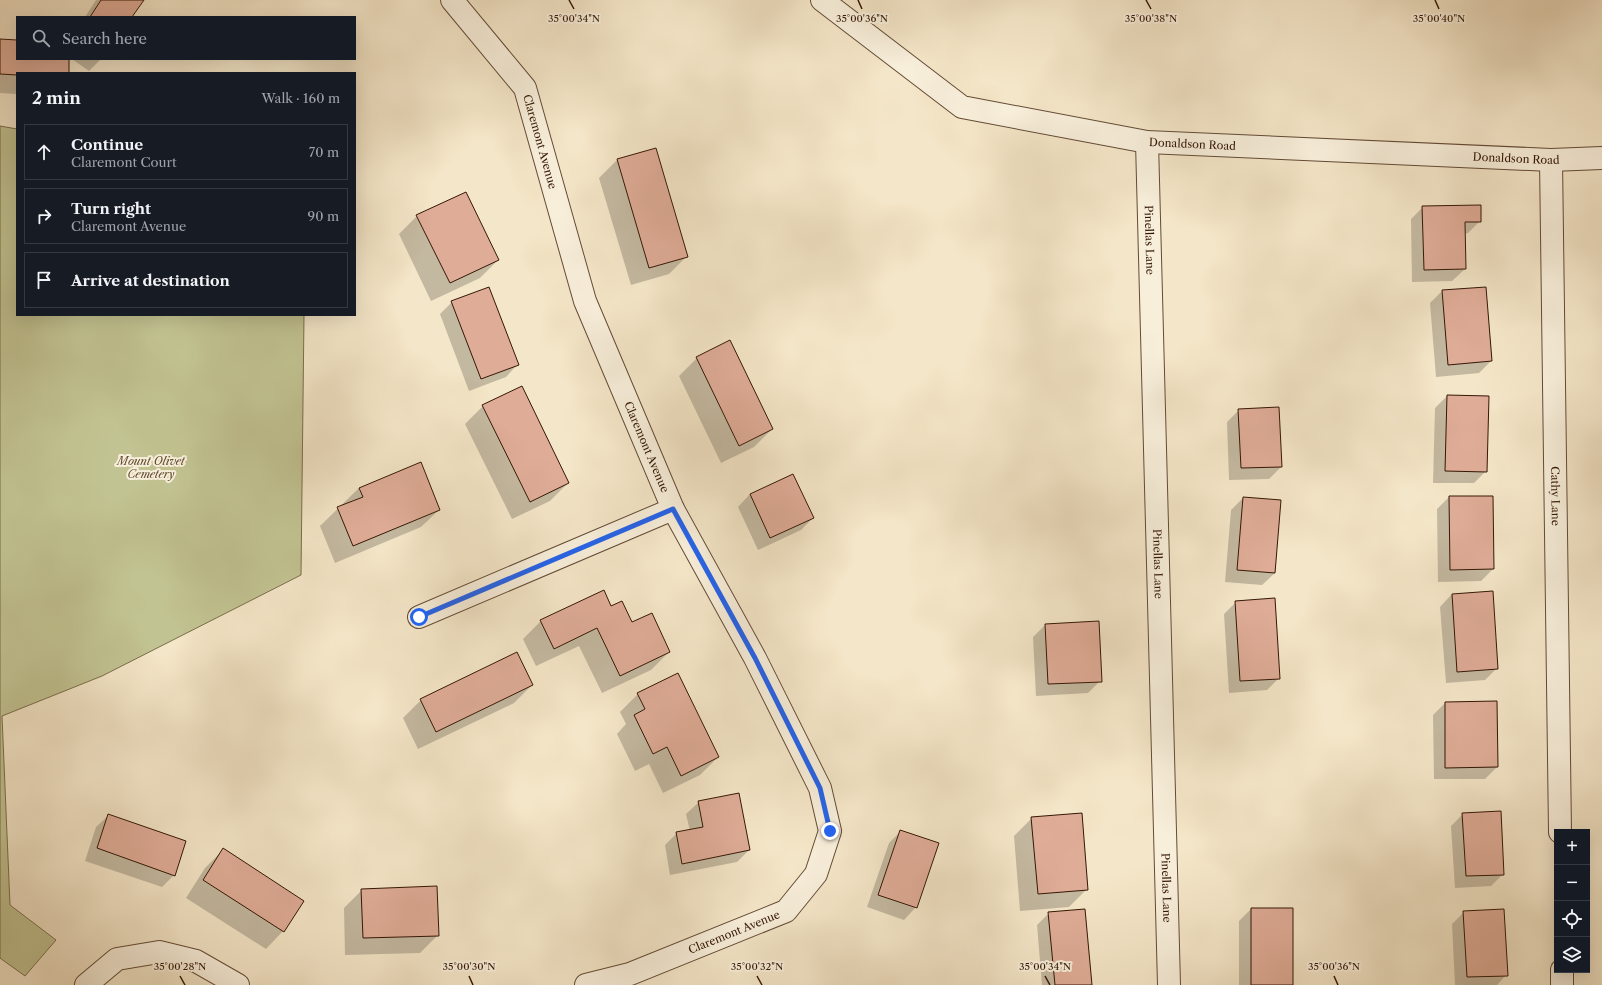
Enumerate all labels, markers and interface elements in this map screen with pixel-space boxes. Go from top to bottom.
text: 35°00'34"N [548,12,600,25]
text: 35°00'36"N [836,12,888,25]
text: 35°00'38"N [1125,12,1177,25]
text: 35°00'40"N [1413,12,1465,25]
search box [16,16,356,60]
icon: search [30,27,52,49]
text: Search here [62,29,147,48]
text: 2 min [32,88,81,108]
text: Walk · 160 m [261,90,340,106]
street label: Claremont Avenue [520,93,560,190]
text: Continue [71,135,143,154]
street label: Donaldson Road [1149,135,1237,153]
icon: ahead [33,141,55,163]
text: 70 m [309,144,339,160]
street label: Donaldson Road [1472,150,1560,167]
text: Claremont Court [71,154,177,170]
text: Turn right [71,199,151,218]
icon: right [33,205,55,227]
street label: Pinellas Lane [1142,205,1157,275]
text: 90 m [308,208,339,224]
text: Claremont Avenue [71,218,186,234]
icon: arrive [33,269,55,291]
text: Arrive at destination [71,271,230,290]
street label: Claremont Avenue [621,399,672,495]
park label: Mount Olivet Cemetery [115,454,186,481]
street label: Cathy Lane [1548,466,1563,526]
street label: Pinellas Lane [1150,529,1166,599]
route start [410,608,428,626]
route end [821,822,839,840]
map controls [1554,829,1590,973]
button: + [1554,829,1590,865]
street label: Pinellas Lane [1159,853,1174,923]
button: − [1554,865,1590,901]
button: locate [1554,901,1590,937]
street label: Claremont Avenue [686,907,782,957]
button: layers [1554,937,1590,973]
text: 35°00'28"N [154,960,206,973]
text: 35°00'30"N [443,960,495,973]
text: 35°00'32"N [731,960,783,973]
text: 35°00'34"N [1019,960,1071,973]
text: 35°00'36"N [1308,960,1360,973]

